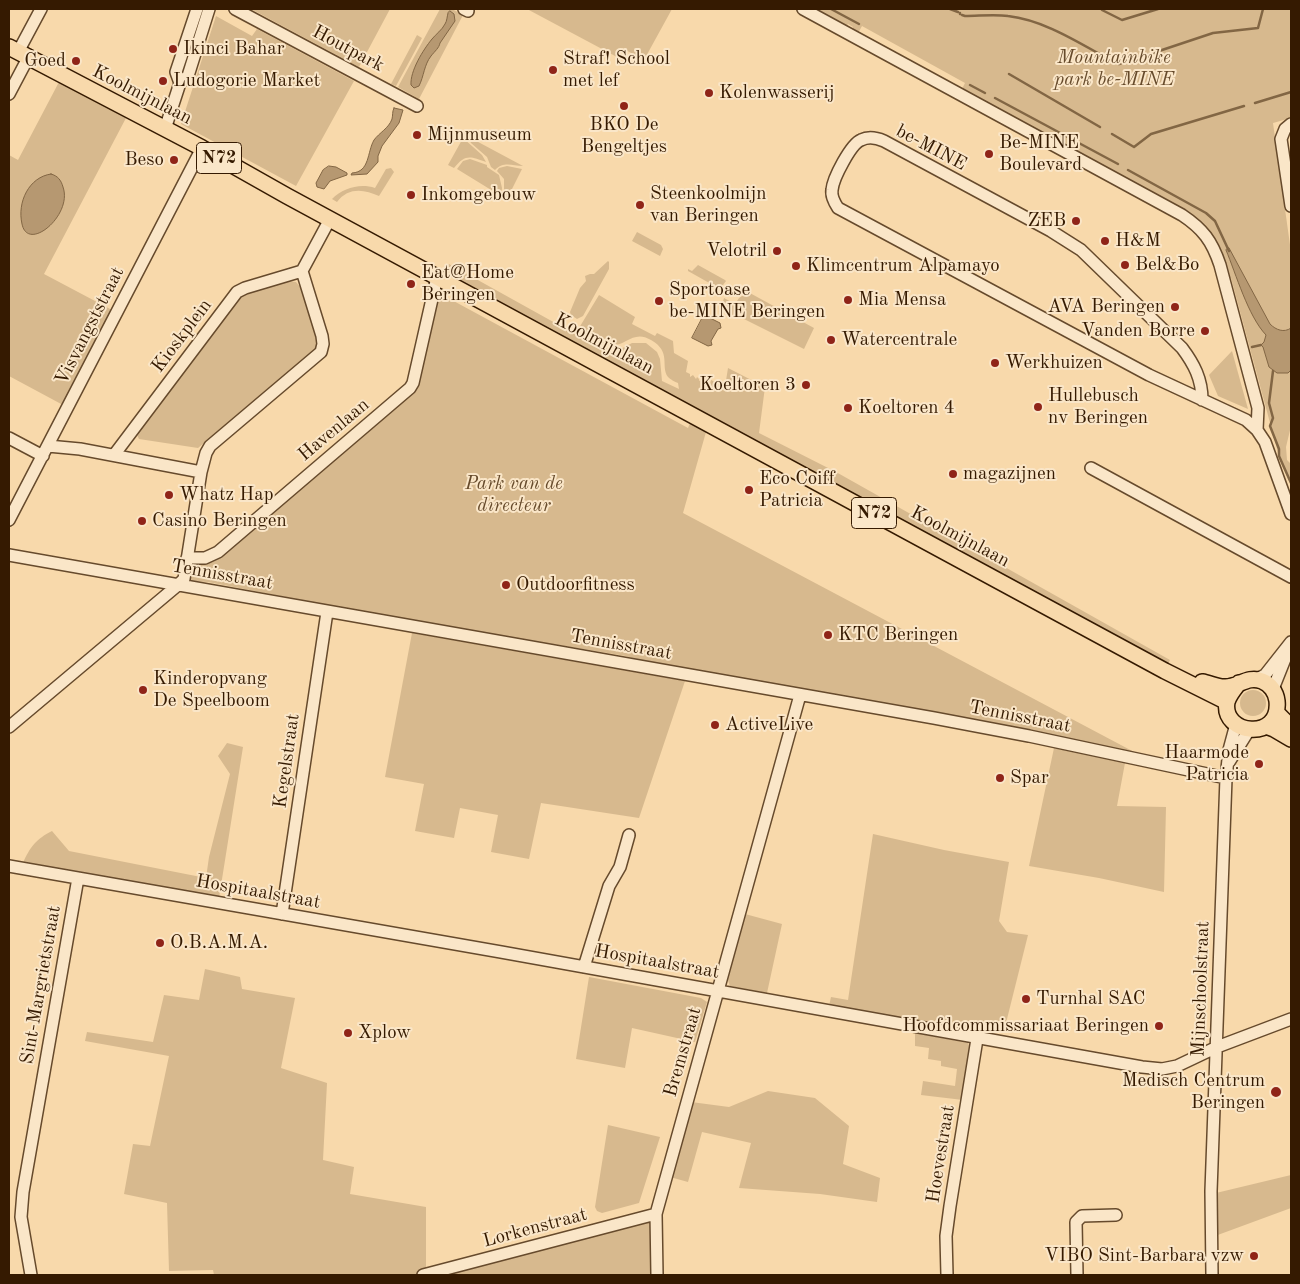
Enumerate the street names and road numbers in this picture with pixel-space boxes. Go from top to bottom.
street label: Houtpark [308,21,388,77]
street label: Koolmijnlaan [88,60,196,130]
street label: be-MINE [892,120,970,176]
road number: N72 [196,142,242,174]
street label: Visvangststraat [50,263,130,389]
street label: Kioskplein [147,295,217,377]
street label: Koolmijnlaan [551,308,657,380]
street label: Havenlaan [294,394,374,466]
road number: N72 [852,498,896,528]
street label: Koolmijnlaan [907,501,1013,573]
street label: Tennisstraat [169,555,275,595]
street label: Tennisstraat [568,625,674,665]
street label: Tennisstraat [967,696,1073,738]
street label: Kegelstraat [269,712,305,810]
street label: Hospitaalstraat [194,870,322,914]
street label: Sint-Margrietstraat [16,904,66,1066]
street label: Mijnschoolstraat [1187,920,1215,1058]
street label: Hospitaalstraat [593,940,721,984]
street label: Bremstraat [659,1004,707,1100]
street label: Hoevestraat [922,1103,960,1205]
street label: Lorkenstraat [480,1203,590,1253]

